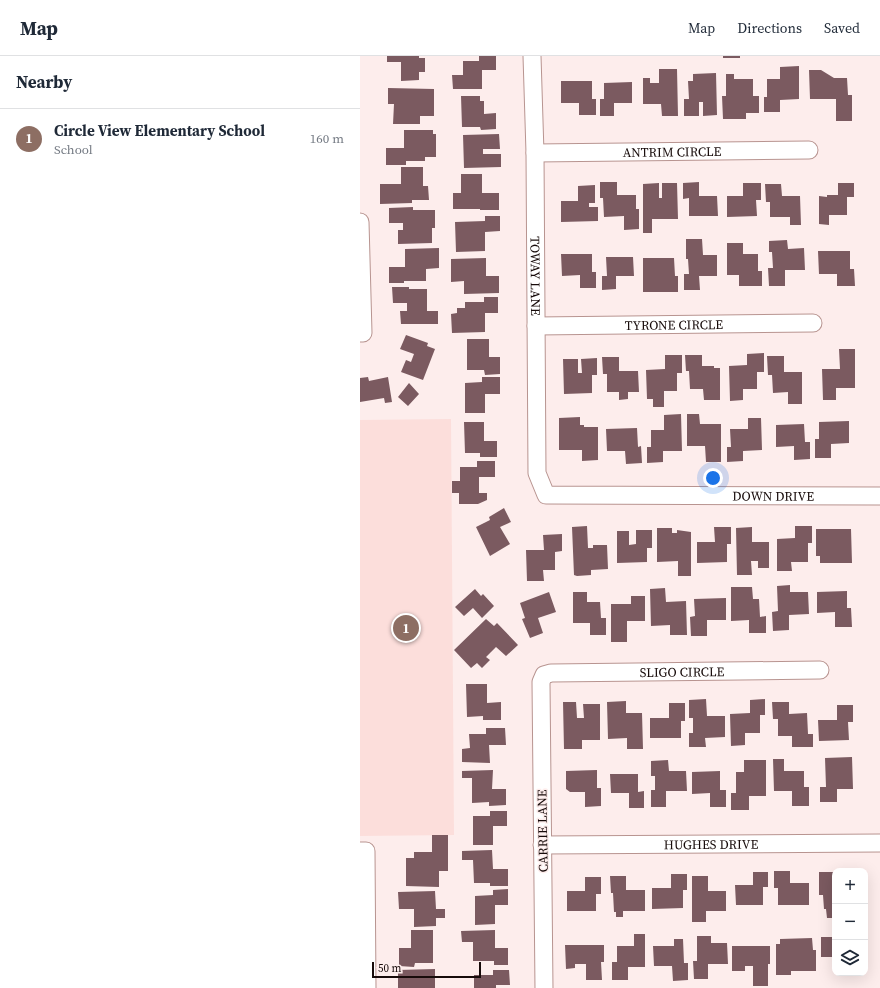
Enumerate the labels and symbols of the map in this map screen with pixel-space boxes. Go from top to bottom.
street label: ANTRIM CIRCLE [623,143,722,161]
street label: TOWAY LANE [527,236,544,316]
street label: TYRONE CIRCLE [625,316,723,334]
your location [703,468,723,488]
street label: DOWN DRIVE [732,488,814,505]
pin: 1 [393,613,419,643]
street label: SLIGO CIRCLE [640,663,725,681]
street label: CARRIE LANE [533,789,552,873]
street label: HUGHES DRIVE [664,836,759,853]
scale bar [372,960,481,979]

